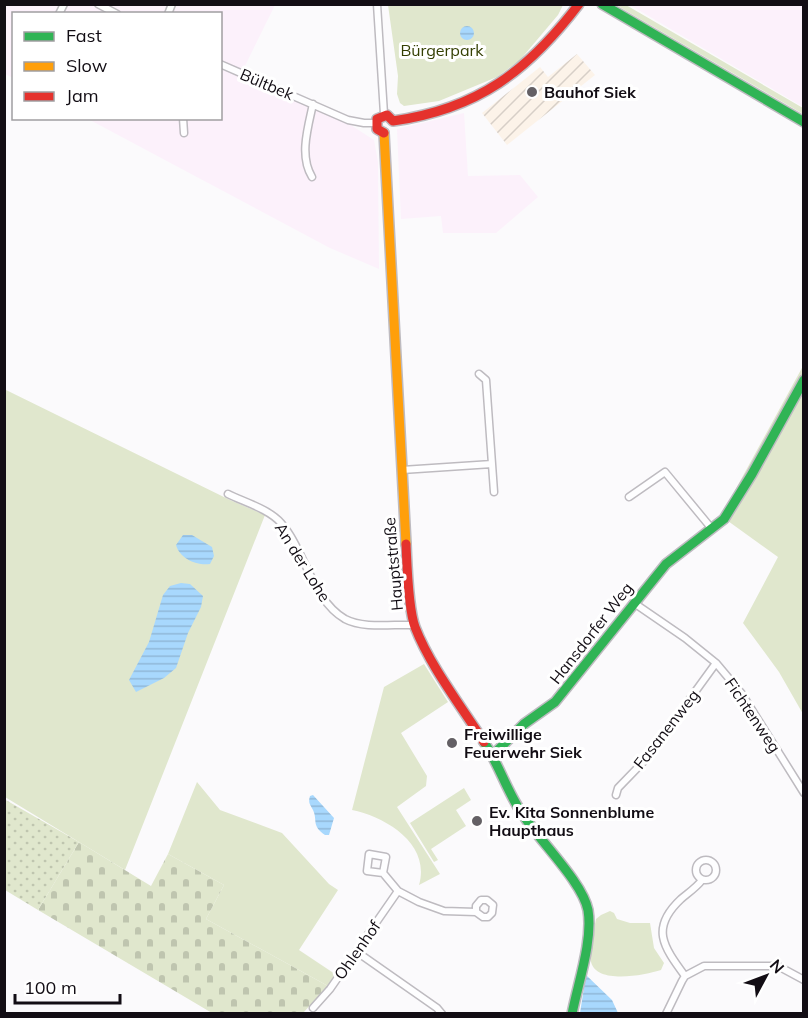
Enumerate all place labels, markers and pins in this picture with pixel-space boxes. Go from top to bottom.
place label: Bauhof Siek [544,82,637,102]
marker: Bauhof Siek [525,85,539,99]
place label: Freiwillige Feuerwehr Siek [464,724,583,762]
marker: Freiwillige Feuerwehr Siek [445,736,459,750]
place label: Ev. Kita Sonnenblume Haupthaus [489,802,654,840]
marker: Ev. Kita Sonnenblume Haupthaus [470,814,484,828]

